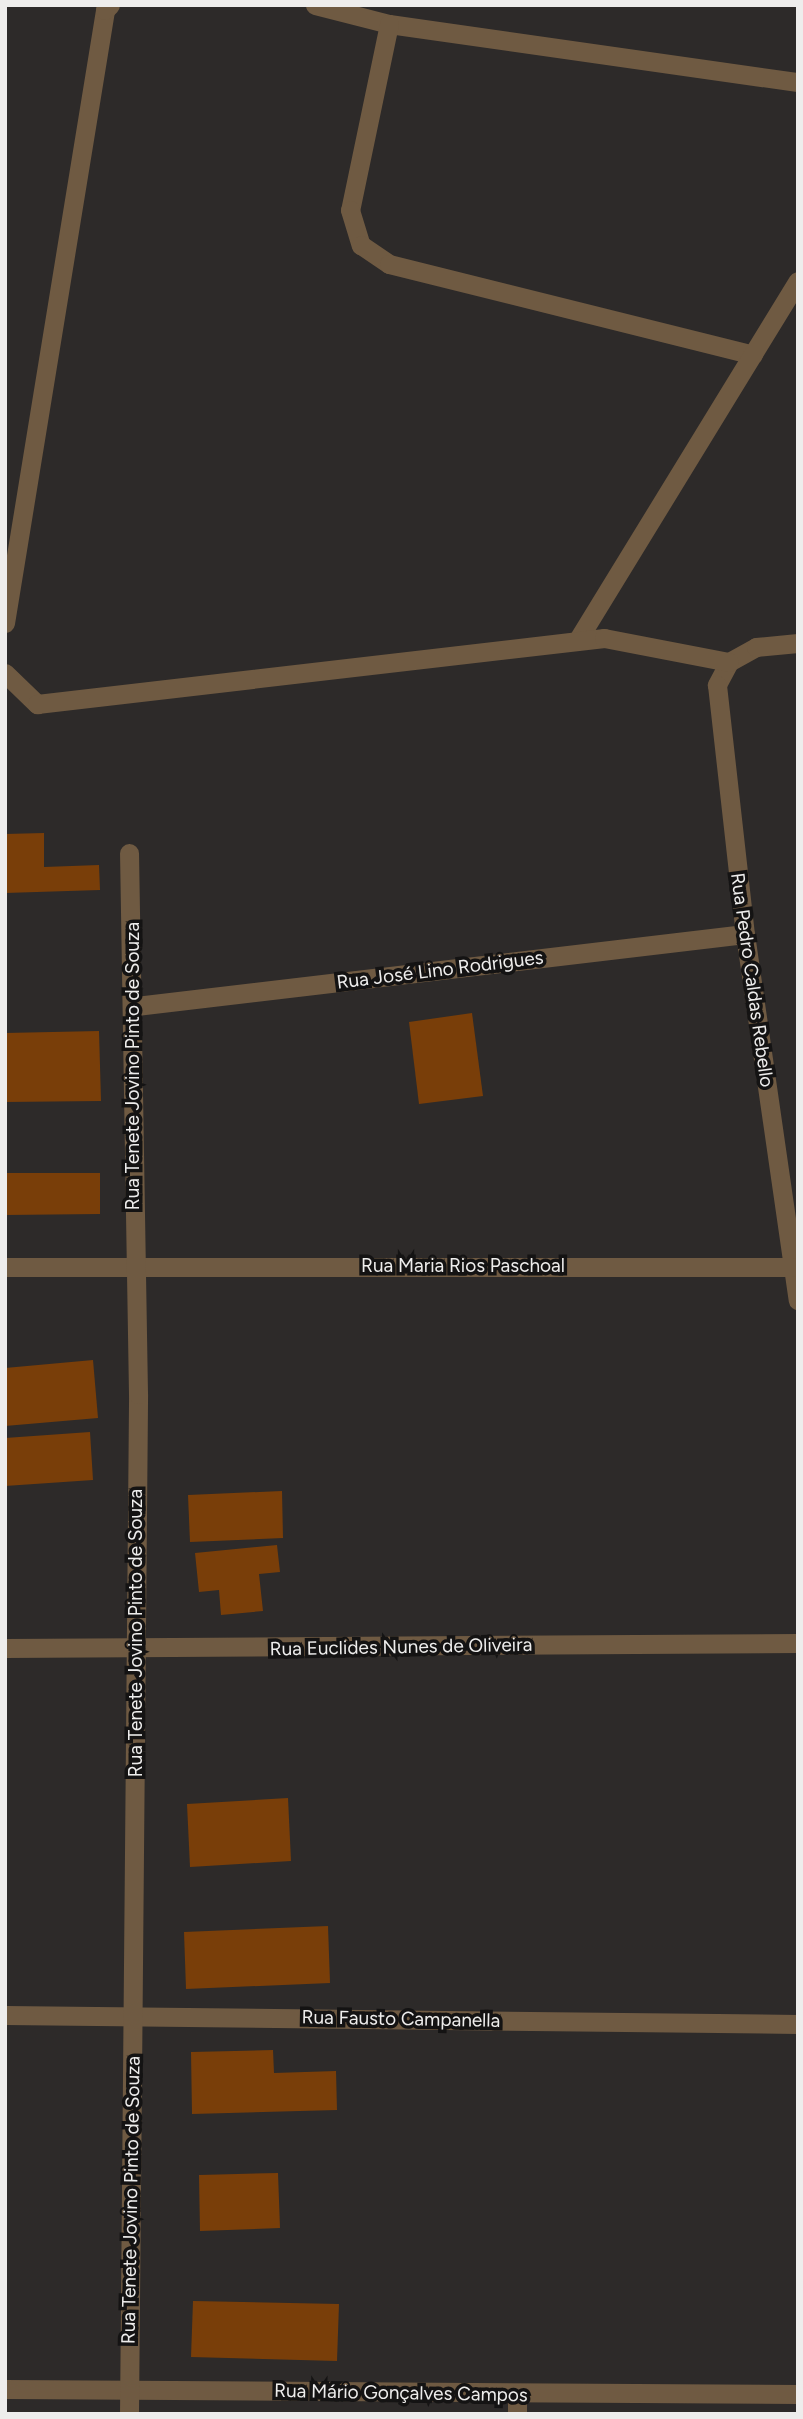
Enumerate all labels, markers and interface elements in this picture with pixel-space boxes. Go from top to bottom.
street label: Rua Pedro Caldas Rebello [726,871,778,1089]
street label: Rua Tenete Jovino Pinto de Souza [122,922,144,1210]
street label: Rua José Lino Rodrigues [335,946,545,994]
street label: Rua Maria Rios Paschoal [361,1255,565,1277]
street label: Rua Tenete Jovino Pinto de Souza [125,1489,147,1777]
street label: Rua Euclides Nunes de Oliveira [270,1633,532,1661]
street label: Rua Fausto Campanella [302,2006,500,2032]
street label: Rua Tenete Jovino Pinto de Souza [117,2056,145,2344]
street label: Rua Mário Gonçalves Campos [274,2379,528,2407]

